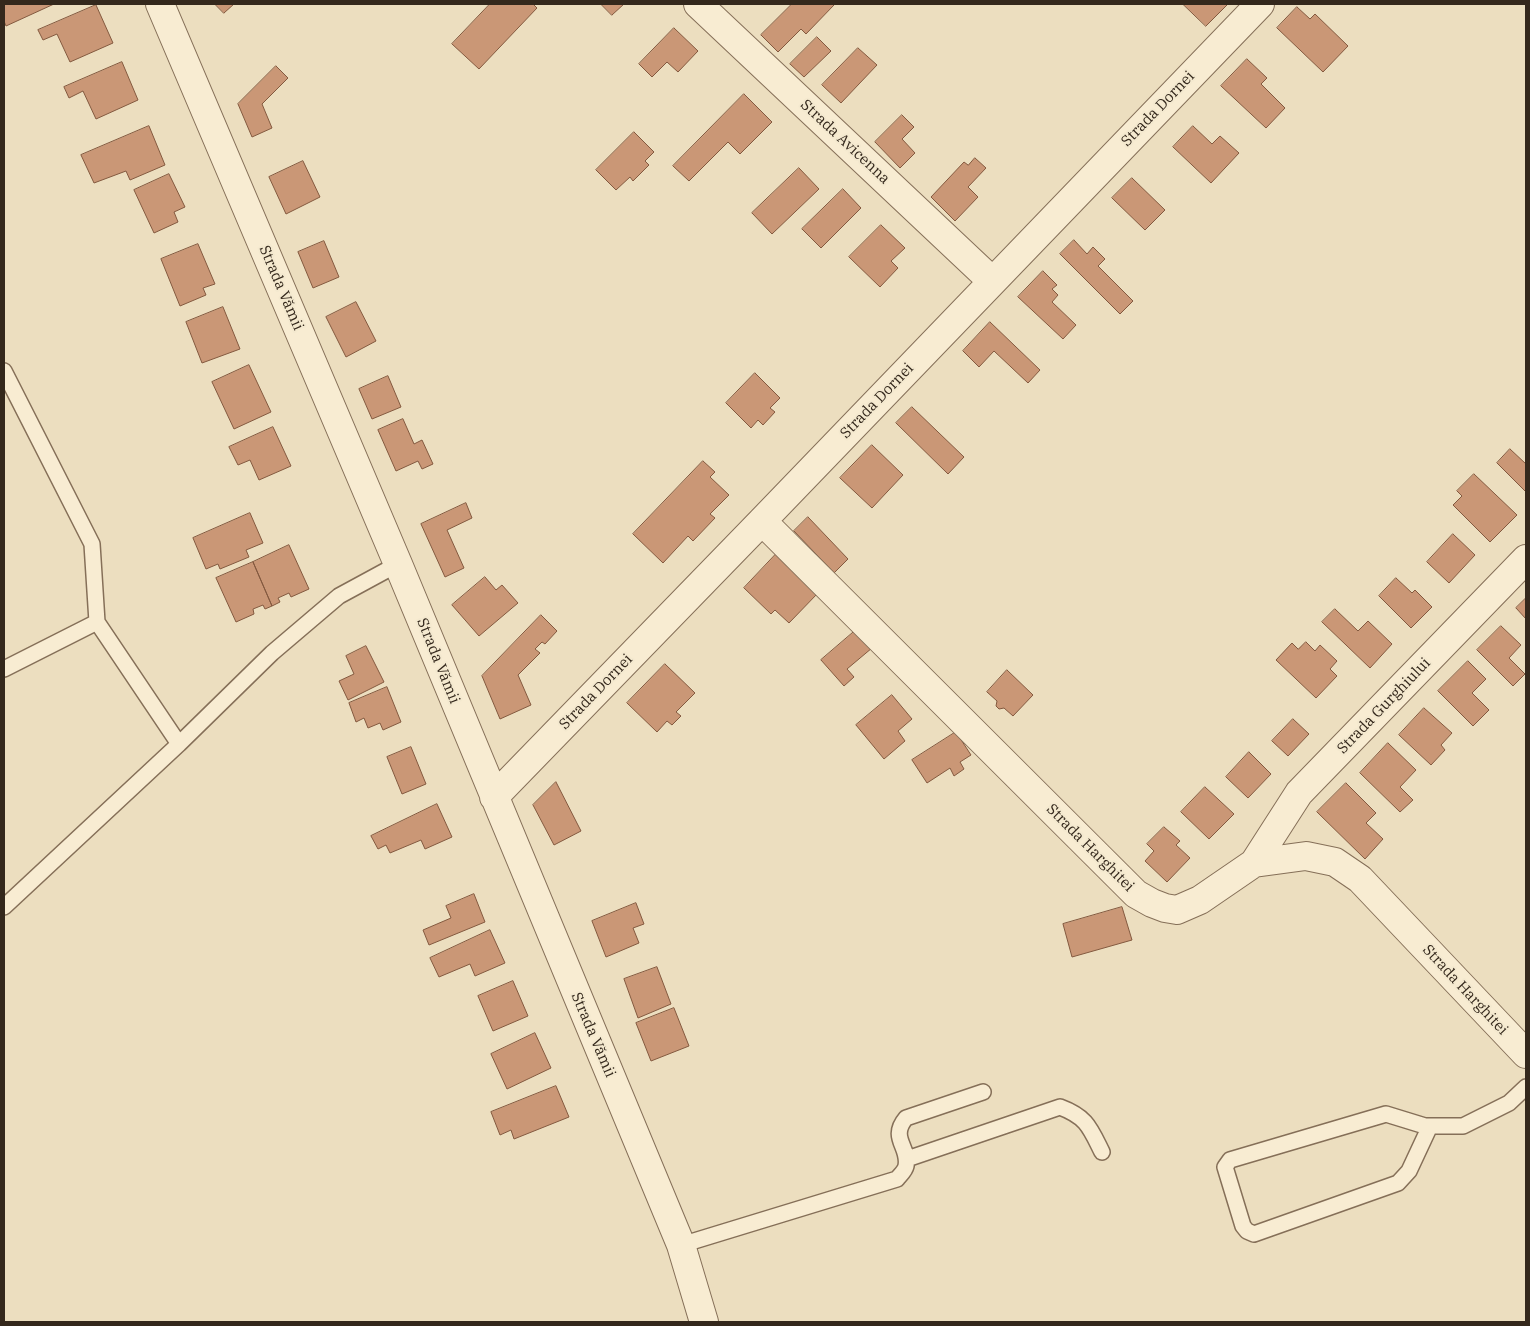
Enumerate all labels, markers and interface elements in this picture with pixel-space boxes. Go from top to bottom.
street label: Strada Dornei [1118,68,1198,150]
street label: Strada Avicenna [797,96,893,188]
street label: Strada Vămii [255,243,307,333]
street label: Strada Dornei [837,360,917,442]
street label: Strada Vămii [413,616,463,706]
street label: Strada Dornei [556,651,636,733]
street label: Strada Gurghiului [1334,654,1434,758]
street label: Strada Harghitei [1042,800,1138,896]
street label: Strada Harghitei [1419,941,1511,1039]
street label: Strada Vămii [567,990,619,1080]

